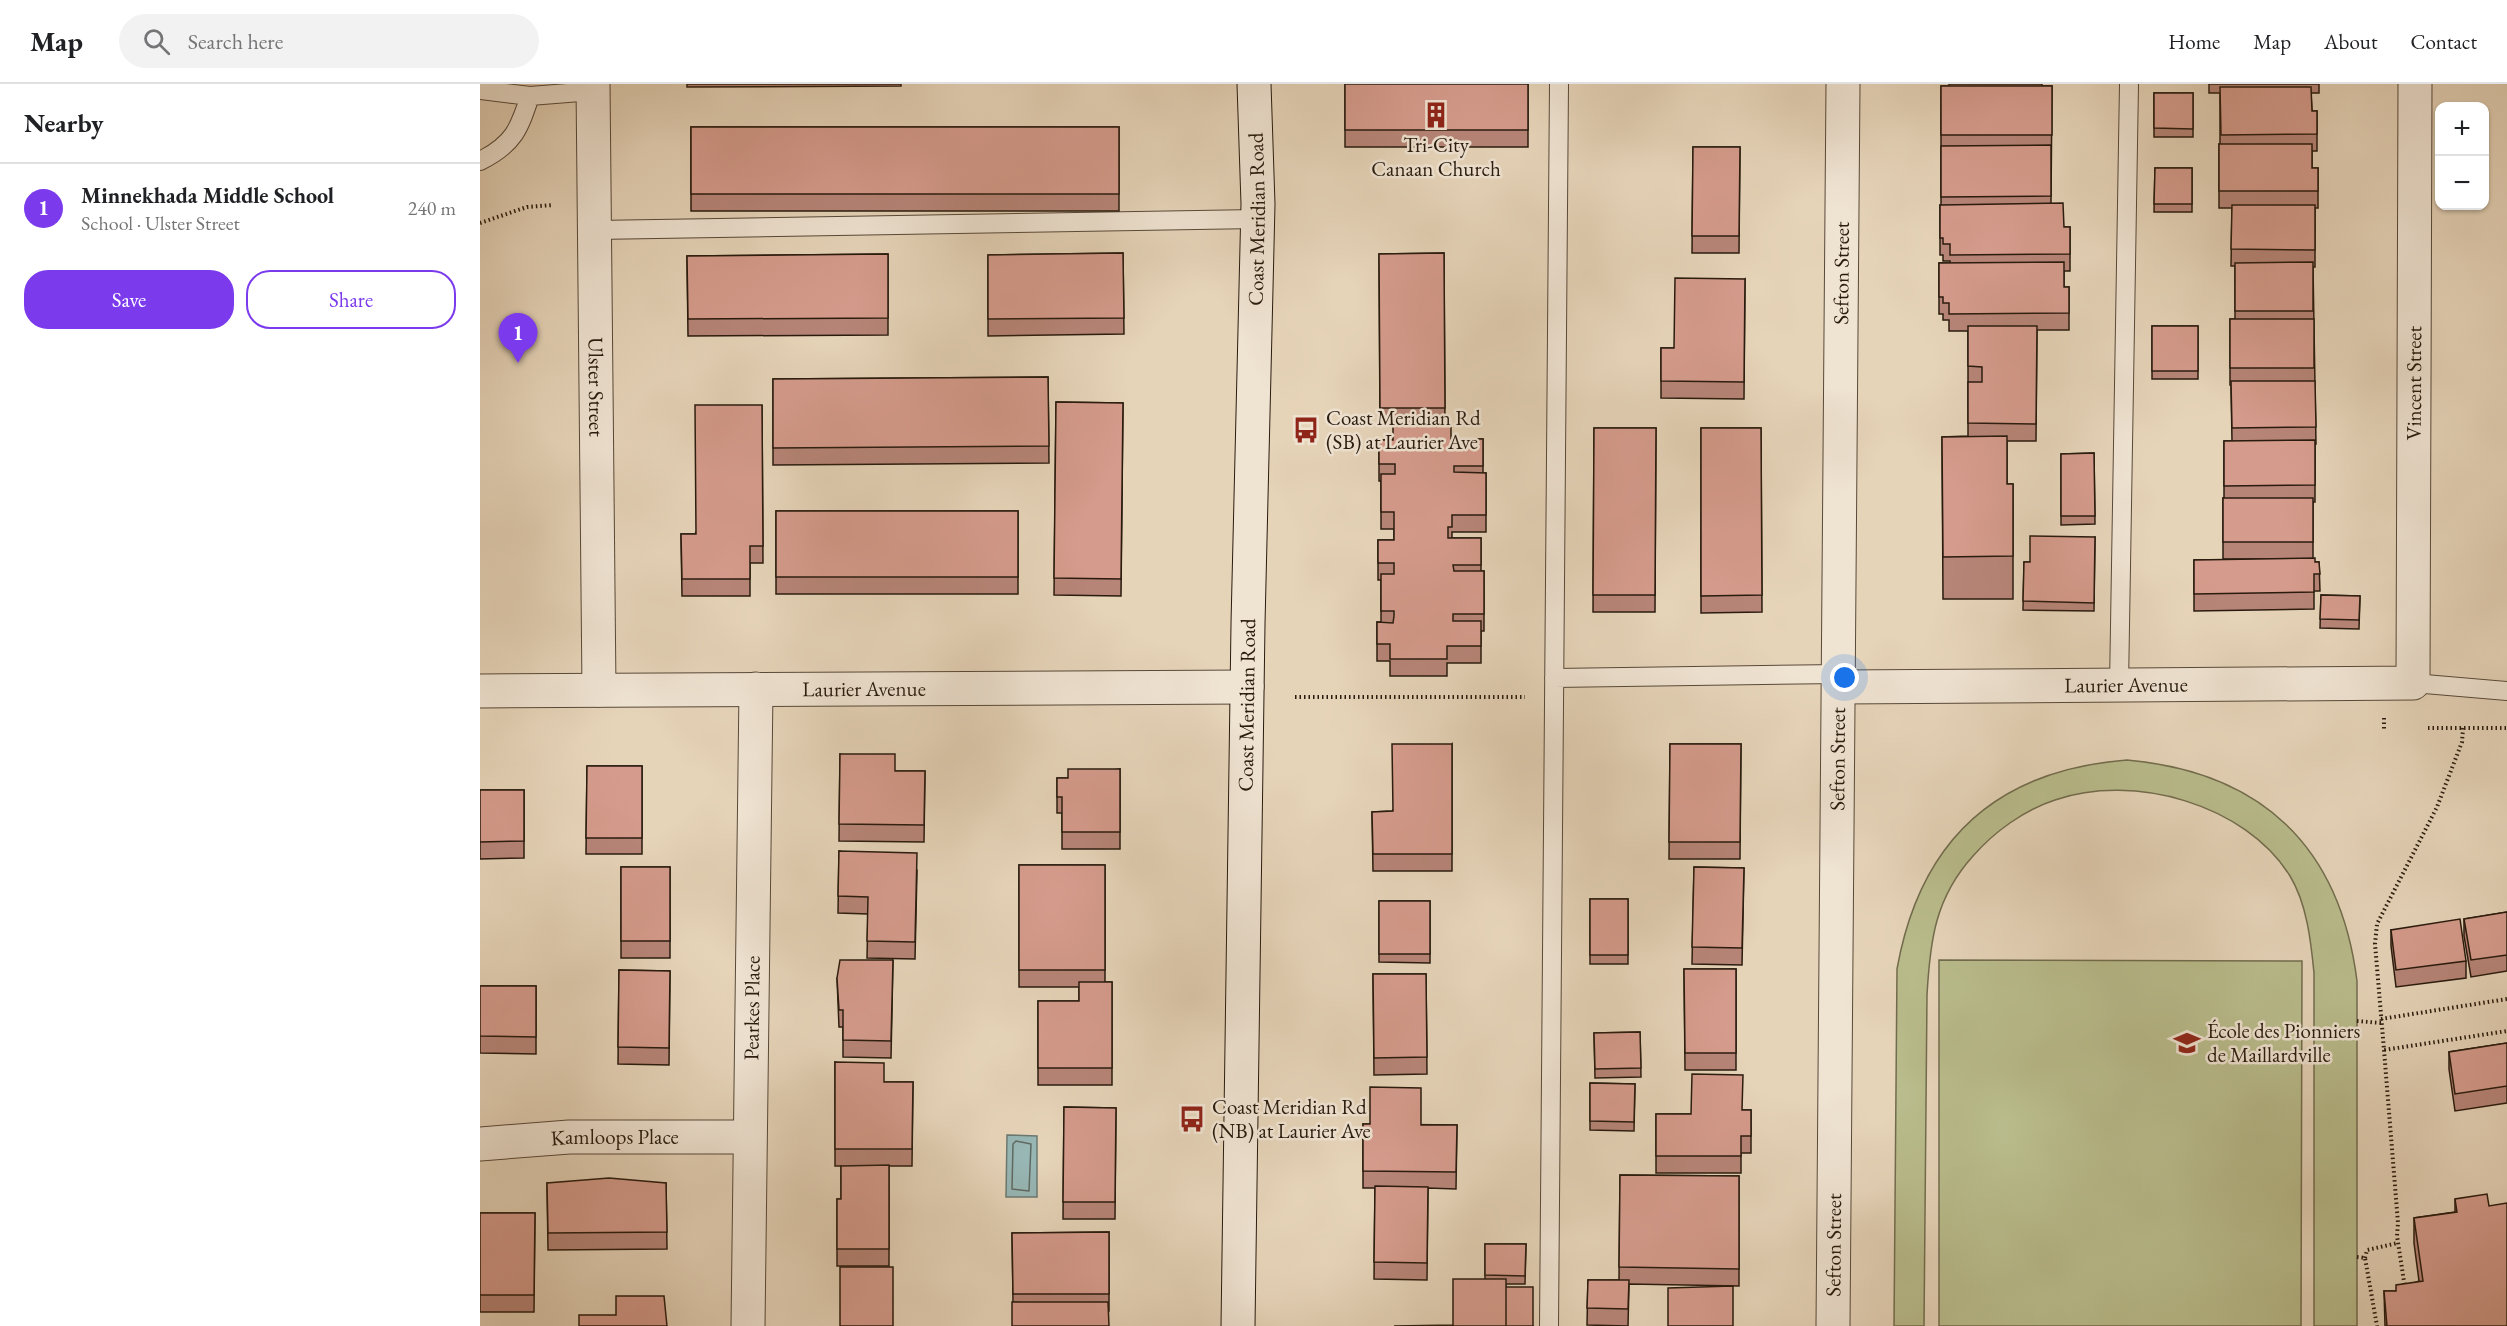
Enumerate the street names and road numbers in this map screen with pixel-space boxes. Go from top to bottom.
street label: Coast Meridian Road [1242,132,1271,306]
street label: Sefton Street [1827,221,1855,325]
street label: Vincent Street [2400,325,2427,440]
street label: Ulster Street [583,337,610,437]
street label: Coast Meridian Road [1232,618,1261,792]
street label: Laurier Avenue [2064,671,2188,698]
street label: Laurier Avenue [802,675,926,702]
street label: Sefton Street [1823,707,1851,811]
street label: Pearkes Place [737,956,766,1060]
street label: Kamloops Place [550,1123,679,1151]
street label: Sefton Street [1819,1193,1847,1297]

